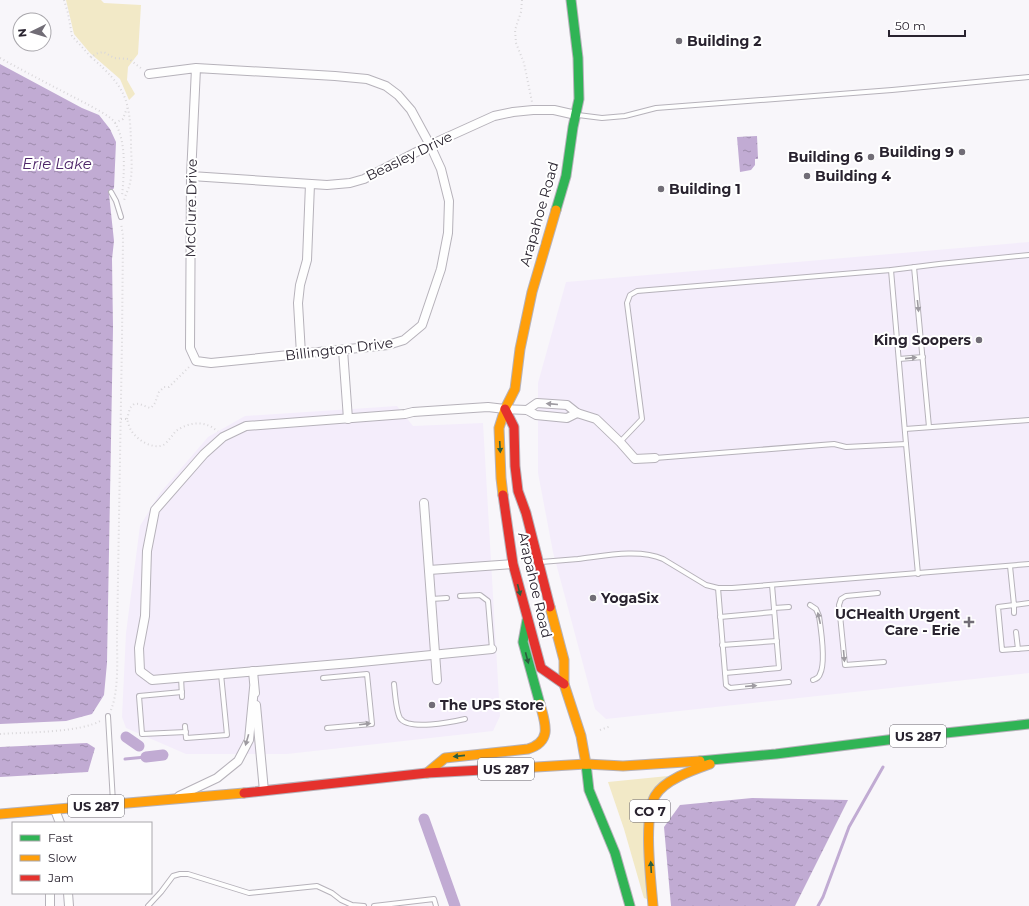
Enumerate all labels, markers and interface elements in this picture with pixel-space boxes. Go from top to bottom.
north arrow [12,12,52,52]
scale bar [889,12,965,38]
text: 50 m [895,18,926,33]
text: N [15,28,29,38]
place label: Building 2 [687,32,761,50]
marker: Building 2 [674,36,684,46]
street label: Beasley Drive [363,127,455,185]
place label: Building 9 [879,143,954,161]
marker: Building 9 [957,147,967,157]
place label: Building 6 [788,148,863,166]
marker: Building 6 [866,152,876,162]
water label: Erie Lake [22,154,92,173]
street label: McClure Drive [181,159,201,257]
street label: Arapahoe Road [515,160,563,268]
place label: Building 4 [815,167,891,185]
marker: Building 4 [802,171,812,181]
place label: Building 1 [669,180,741,198]
marker: Building 1 [656,184,666,194]
one-way arrow [915,300,921,312]
place label: King Soopers [874,331,972,349]
street label: Billington Drive [284,333,394,365]
marker: King Soopers [974,335,984,345]
one-way arrow [905,355,917,361]
one-way arrow [546,401,558,408]
one-way arrow [496,441,503,453]
street label: Arapahoe Road [514,530,556,640]
one-way arrow [516,584,522,596]
place label: YogaSix [600,589,659,607]
marker: YogaSix [588,593,598,603]
place label: UCHealth Urgent Care - Erie [835,605,960,639]
one-way arrow [815,612,821,624]
marker: UCHealth Urgent Care - Erie [963,616,975,628]
one-way arrow [840,650,847,662]
one-way arrow [524,652,530,664]
one-way arrow [745,683,757,689]
place label: The UPS Store [440,696,544,714]
marker: The UPS Store [427,700,437,710]
one-way arrow [359,721,371,728]
road number: US 287 [890,725,946,747]
one-way arrow [244,735,250,747]
one-way arrow [453,753,465,760]
road number: US 287 [478,758,534,780]
road number: US 287 [68,795,124,817]
road number: CO 7 [630,800,670,822]
legend [12,822,152,894]
text: Fast [48,830,73,845]
text: Slow [48,850,77,865]
one-way arrow [648,860,654,873]
text: Jam [47,870,74,885]

